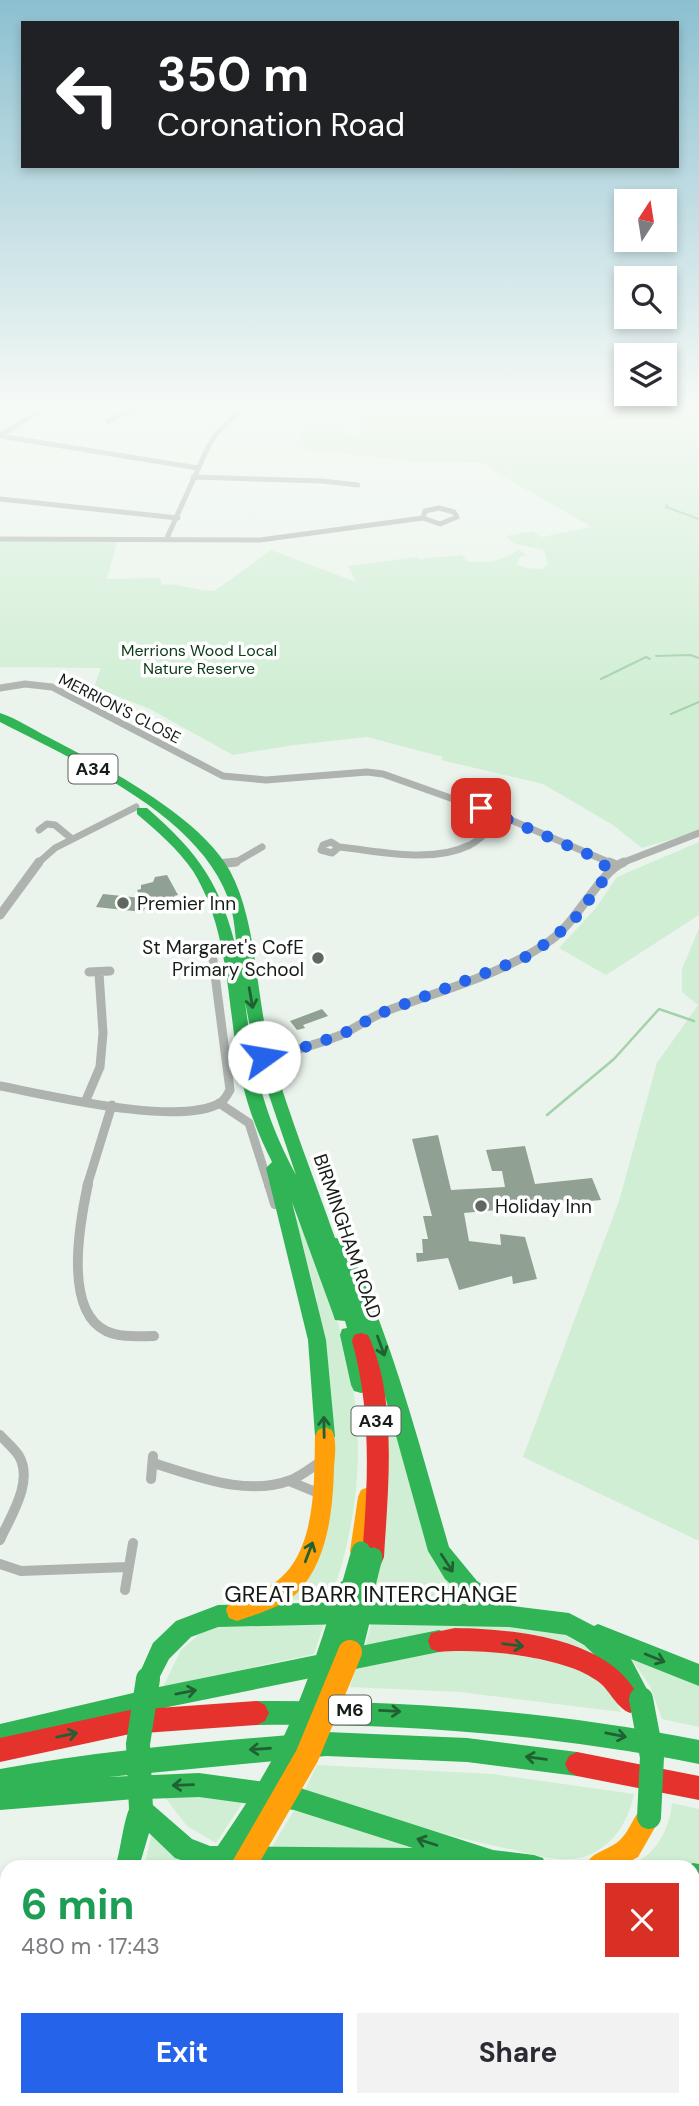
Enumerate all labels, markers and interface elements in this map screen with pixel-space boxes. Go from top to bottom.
text: 350 m [157,42,309,106]
icon: left [42,49,133,140]
text: Coronation Road [157,104,405,146]
north arrow [614,189,677,252]
map controls [614,189,677,406]
button: search [614,266,677,329]
button: layers [614,343,677,406]
park label: Merrions Wood Local Nature Reserve [121,640,277,679]
street label: MERRION'S CLOSE [55,669,184,748]
road number: A34 [68,754,118,784]
pin [451,778,511,838]
icon: arrive [462,789,500,827]
place label: Premier Inn [137,891,236,916]
marker: Premier Inn [115,895,131,911]
place label: St Margaret's CofE Primary School [142,935,304,982]
marker: St Margaret's CofE Primary School [310,950,326,966]
one-way arrow [245,986,258,1009]
position arrow [227,1020,301,1094]
street label: BIRMINGHAM ROAD [308,1151,387,1322]
place label: Holiday Inn [495,1194,592,1219]
marker: Holiday Inn [473,1198,489,1214]
one-way arrow [376,1334,388,1356]
road number: A34 [352,1406,400,1436]
one-way arrow [317,1416,330,1439]
one-way arrow [303,1541,316,1563]
one-way arrow [440,1552,454,1572]
street label: GREAT BARR INTERCHANGE [224,1579,518,1609]
one-way arrow [501,1639,524,1652]
one-way arrow [644,1653,666,1666]
one-way arrow [174,1685,196,1699]
road number: M6 [329,1695,371,1724]
one-way arrow [379,1705,401,1718]
one-way arrow [55,1728,78,1742]
one-way arrow [604,1729,627,1743]
one-way arrow [249,1743,272,1756]
one-way arrow [525,1751,547,1764]
one-way arrow [172,1779,195,1792]
one-way arrow [417,1835,439,1847]
text: 6 min [21,1877,134,1932]
button: close [605,1883,679,1957]
text: 480 m · 17:43 [21,1931,160,1961]
button: Exit [21,2013,343,2093]
button: Share [357,2013,679,2093]

